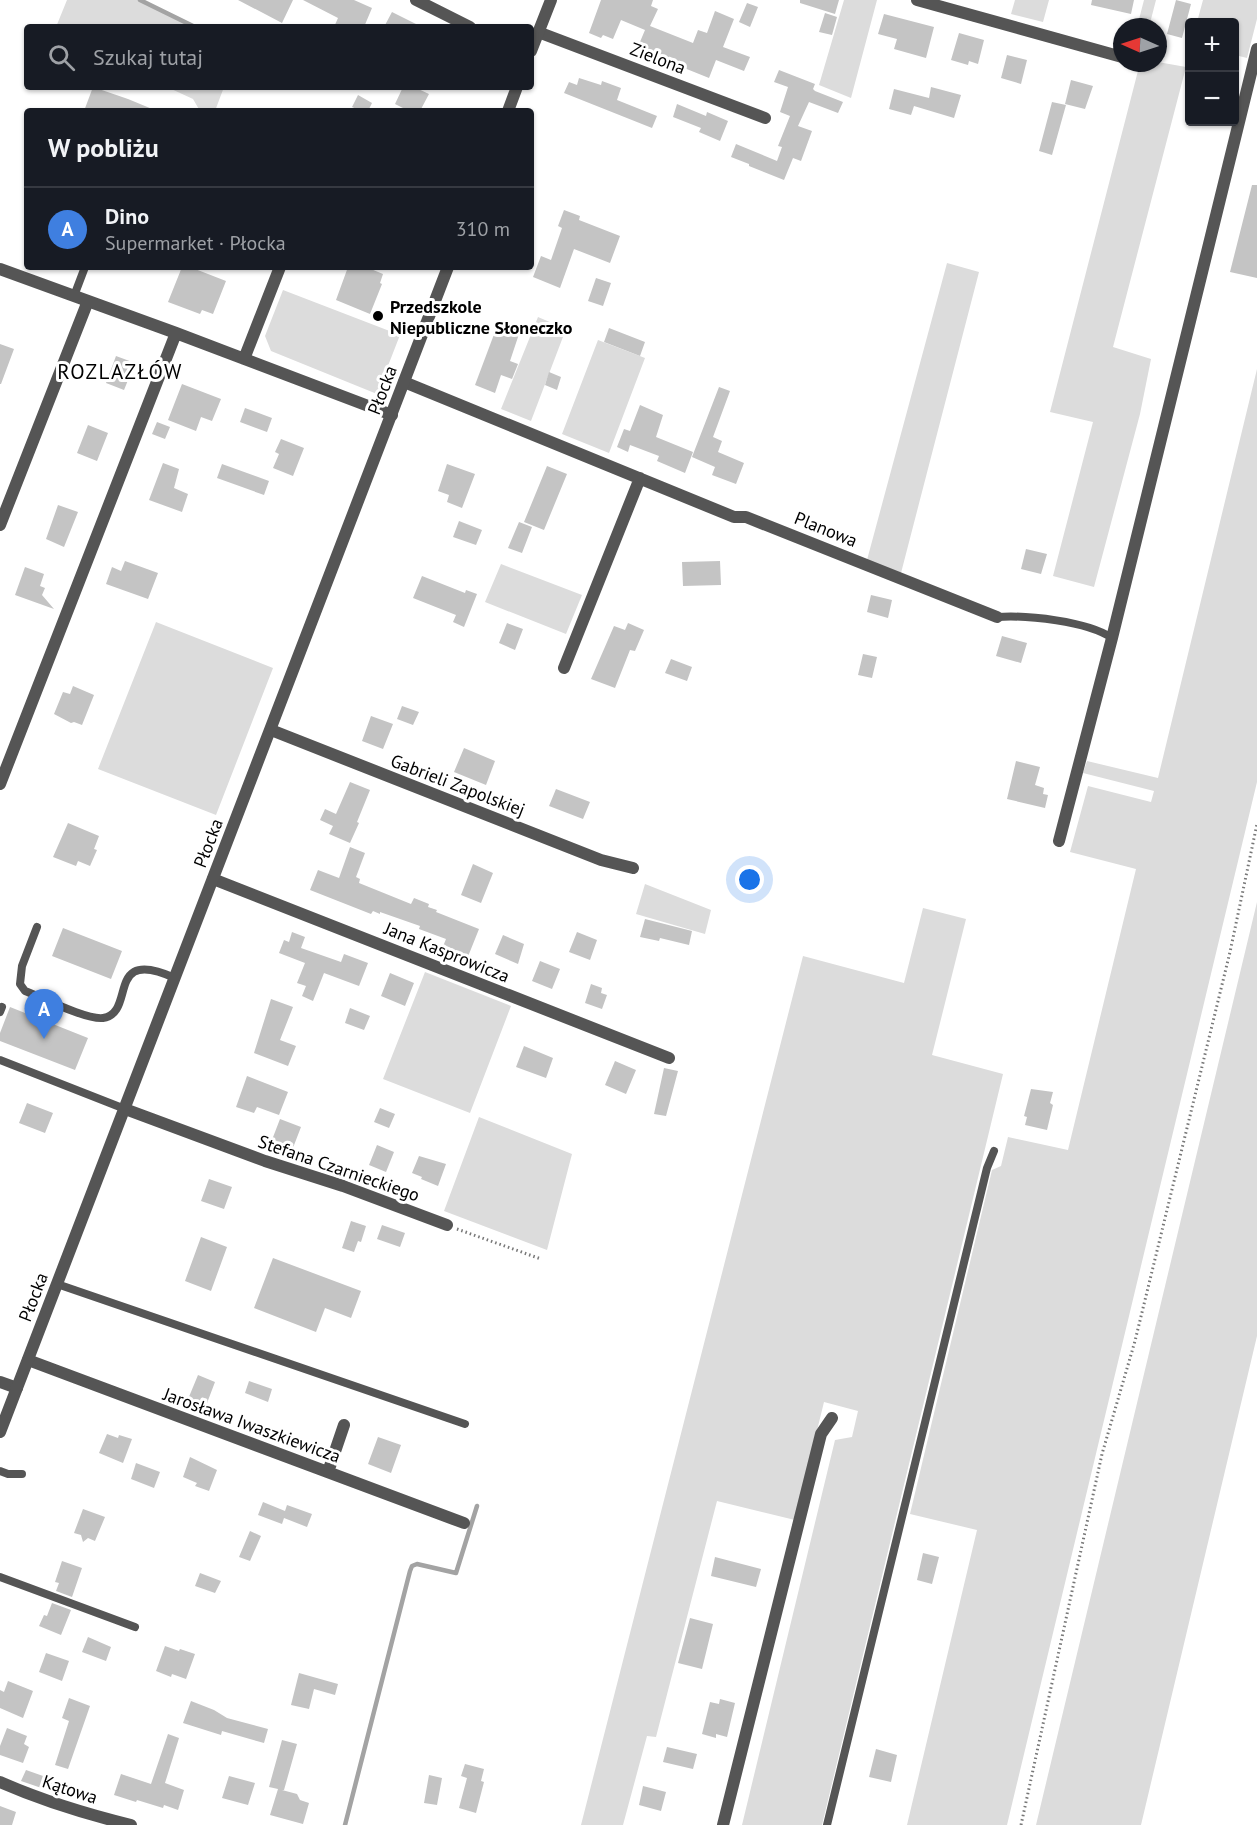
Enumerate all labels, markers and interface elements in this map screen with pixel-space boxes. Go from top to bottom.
north arrow [1113,18,1167,72]
map controls [1185,18,1239,126]
button: + [1185,18,1239,72]
search box [24,24,534,90]
street label: Zielona [627,37,689,79]
icon: search [45,41,78,74]
text: Szukaj tutaj [93,43,203,71]
button: − [1185,72,1239,126]
text: W pobliżu [48,131,159,164]
text: Dino [105,202,149,230]
text: A [61,216,74,242]
text: 310 m [456,216,510,242]
text: Supermarket · Płocka [105,230,286,256]
place label: Przedszkole Niepubliczne Słoneczko [390,295,573,339]
marker: Przedszkole Niepubliczne Słoneczko [371,309,385,323]
district label: ROZLAZŁÓW [57,358,183,385]
street label: Płocka [362,362,402,418]
street label: Planowa [791,506,861,552]
street label: Gabrieli Zapolskiej [387,749,529,821]
street label: Płocka [188,815,228,871]
your location [735,865,764,894]
street label: Jana Kasprowicza [380,916,513,988]
pin: A [24,990,63,1039]
street label: Stefana Czarnieckiego [255,1130,423,1206]
street label: Płocka [13,1269,53,1325]
street label: Jarosława Iwaszkiewicza [159,1382,344,1468]
street label: Kątowa [39,1769,101,1809]

